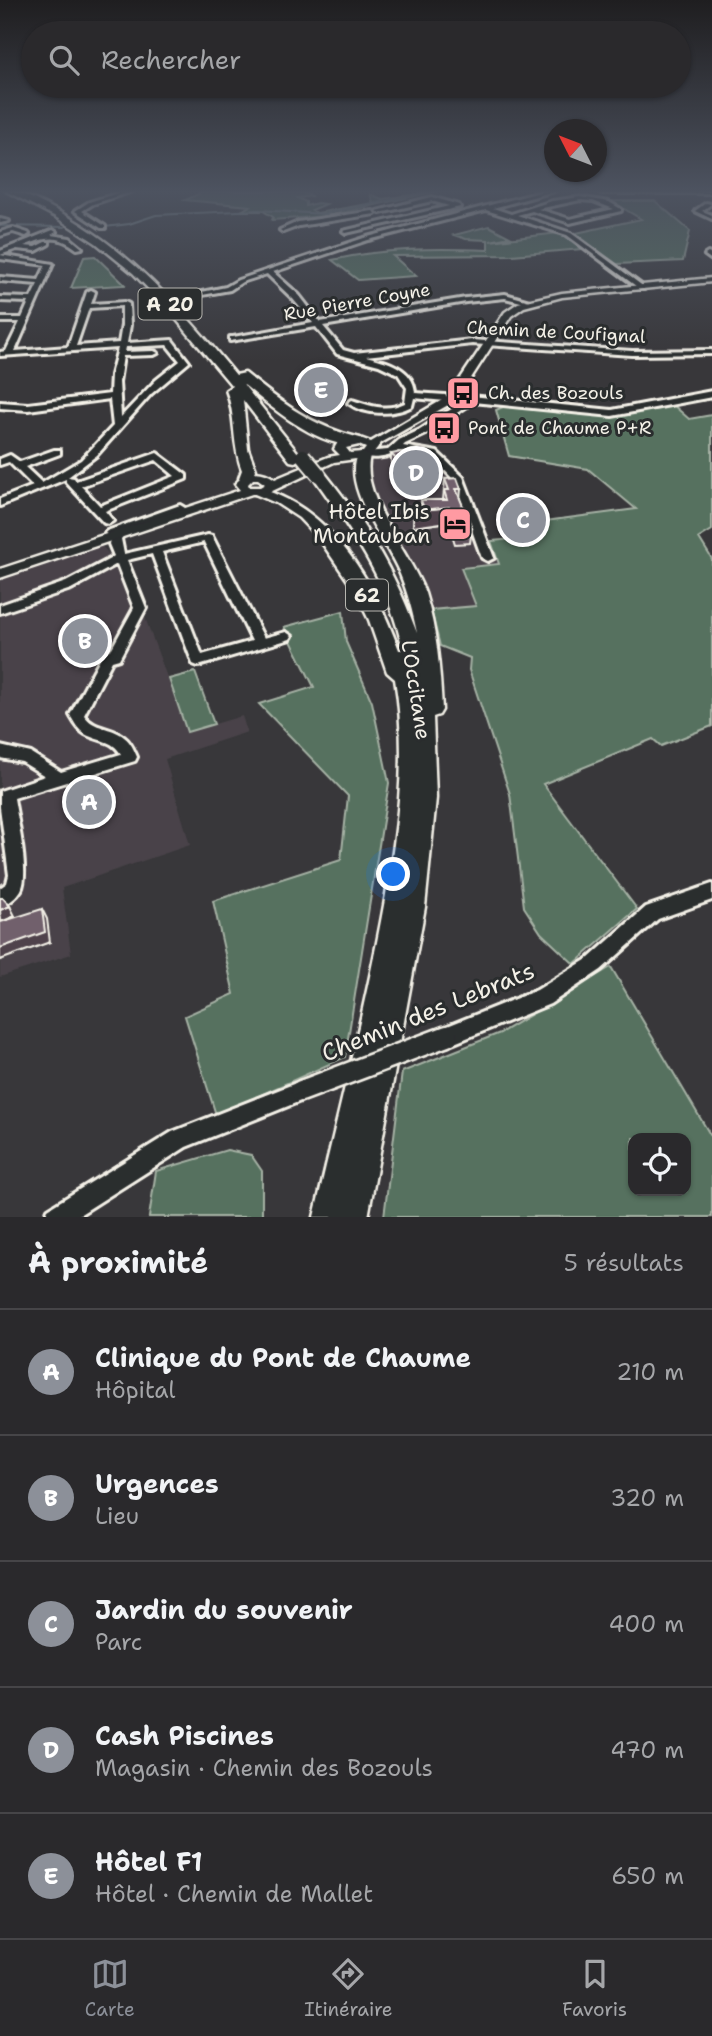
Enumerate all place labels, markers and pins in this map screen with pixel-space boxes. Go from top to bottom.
pin: E [298,364,344,416]
bus stop icon: Ch. des Bozouls [444,374,482,412]
place label: Ch. des Bozouls [488,381,624,405]
bus stop icon: Pont de Chaume P+R [425,409,463,447]
place label: Pont de Chaume P+R [468,416,651,440]
pin: D [393,447,439,499]
pin: C [500,494,546,546]
place label: Hôtel Ibis Montauban [313,498,430,550]
hotel icon: Hôtel Ibis Montauban [436,505,474,543]
pin: B [62,615,108,667]
pin: A [66,776,112,828]

